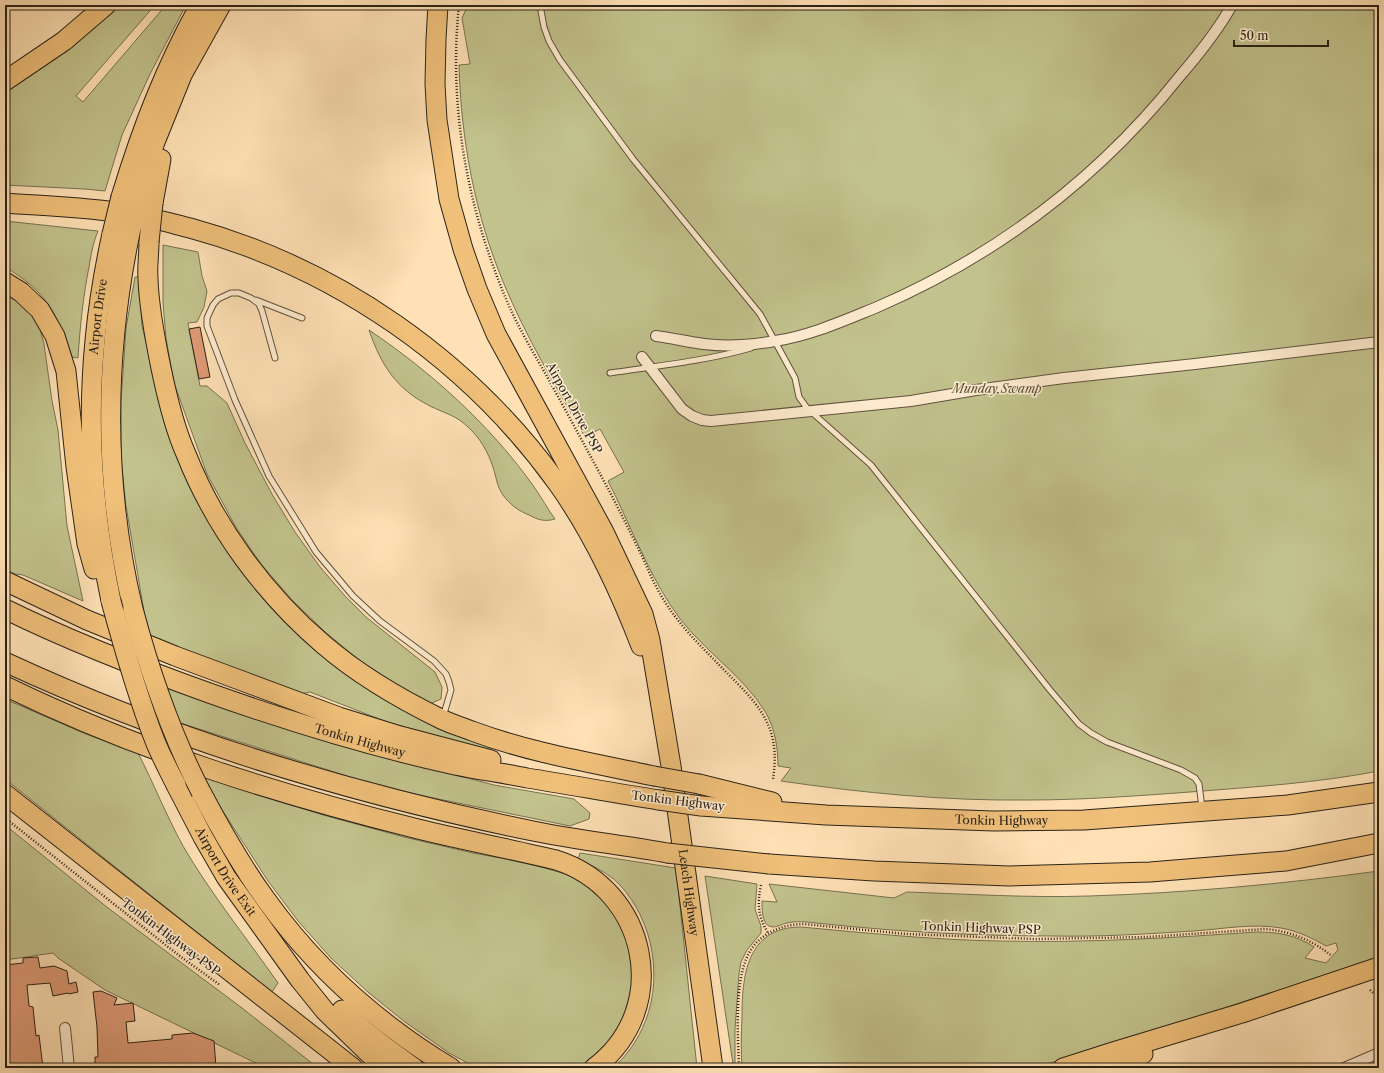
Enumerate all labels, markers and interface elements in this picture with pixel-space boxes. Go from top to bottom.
scale bar [1234,22,1328,48]
text: 50 m [1240,28,1269,43]
street label: Airport Drive [86,277,110,356]
street label: Airport Drive PSP [543,359,606,456]
park label: Munday Swamp [950,381,1042,396]
street label: Tonkin Highway [313,720,407,760]
street label: Tonkin Highway [631,787,726,814]
street label: Tonkin Highway [954,812,1049,828]
street label: Airport Drive Exit [192,824,260,919]
street label: Leach Highway [676,848,703,937]
street label: Tonkin Highway PSP [119,895,224,979]
street label: Tonkin Highway PSP [921,918,1041,937]

